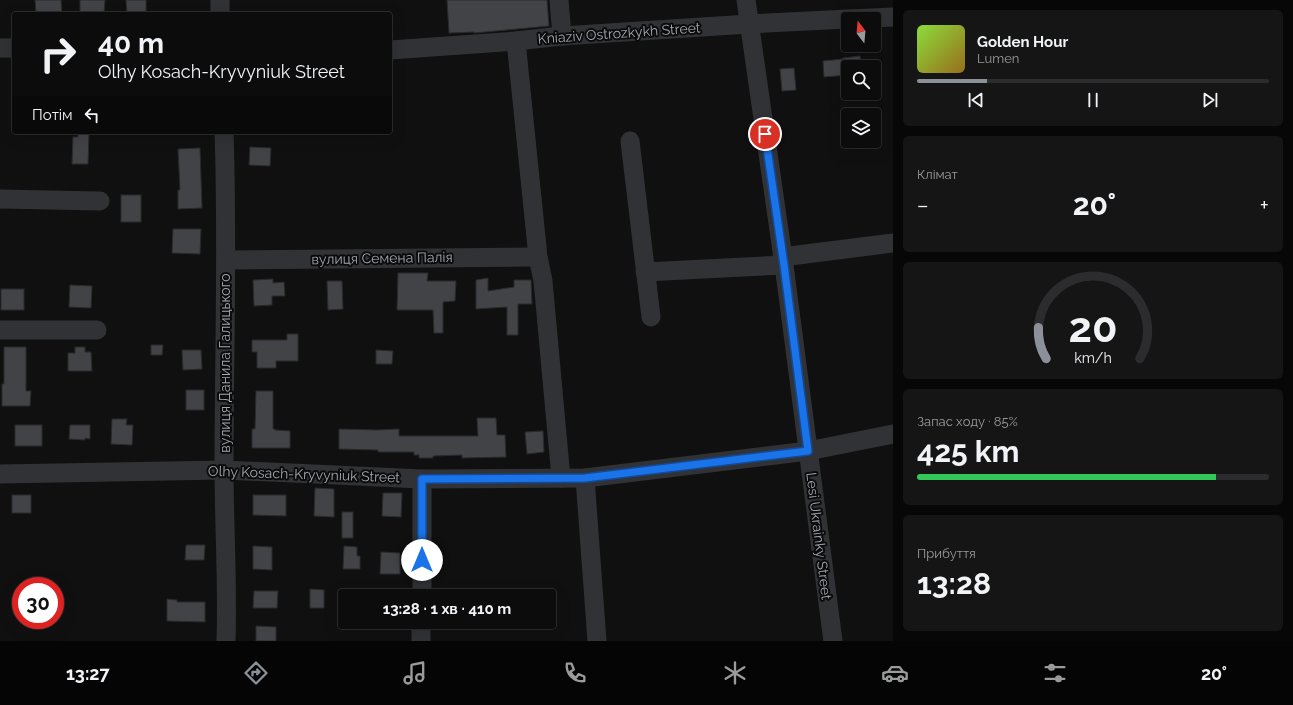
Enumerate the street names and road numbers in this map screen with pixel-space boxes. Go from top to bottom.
street label: Kniaziv Ostrozkykh Street [537,19,701,47]
street label: вулиця Семена Палія [311,249,453,267]
street label: вулиця Данила Галицького [217,273,233,453]
street label: Olhy Kosach-Kryvyniuk Street [208,463,401,485]
street label: Lesi Ukrainky Street [803,471,835,601]

